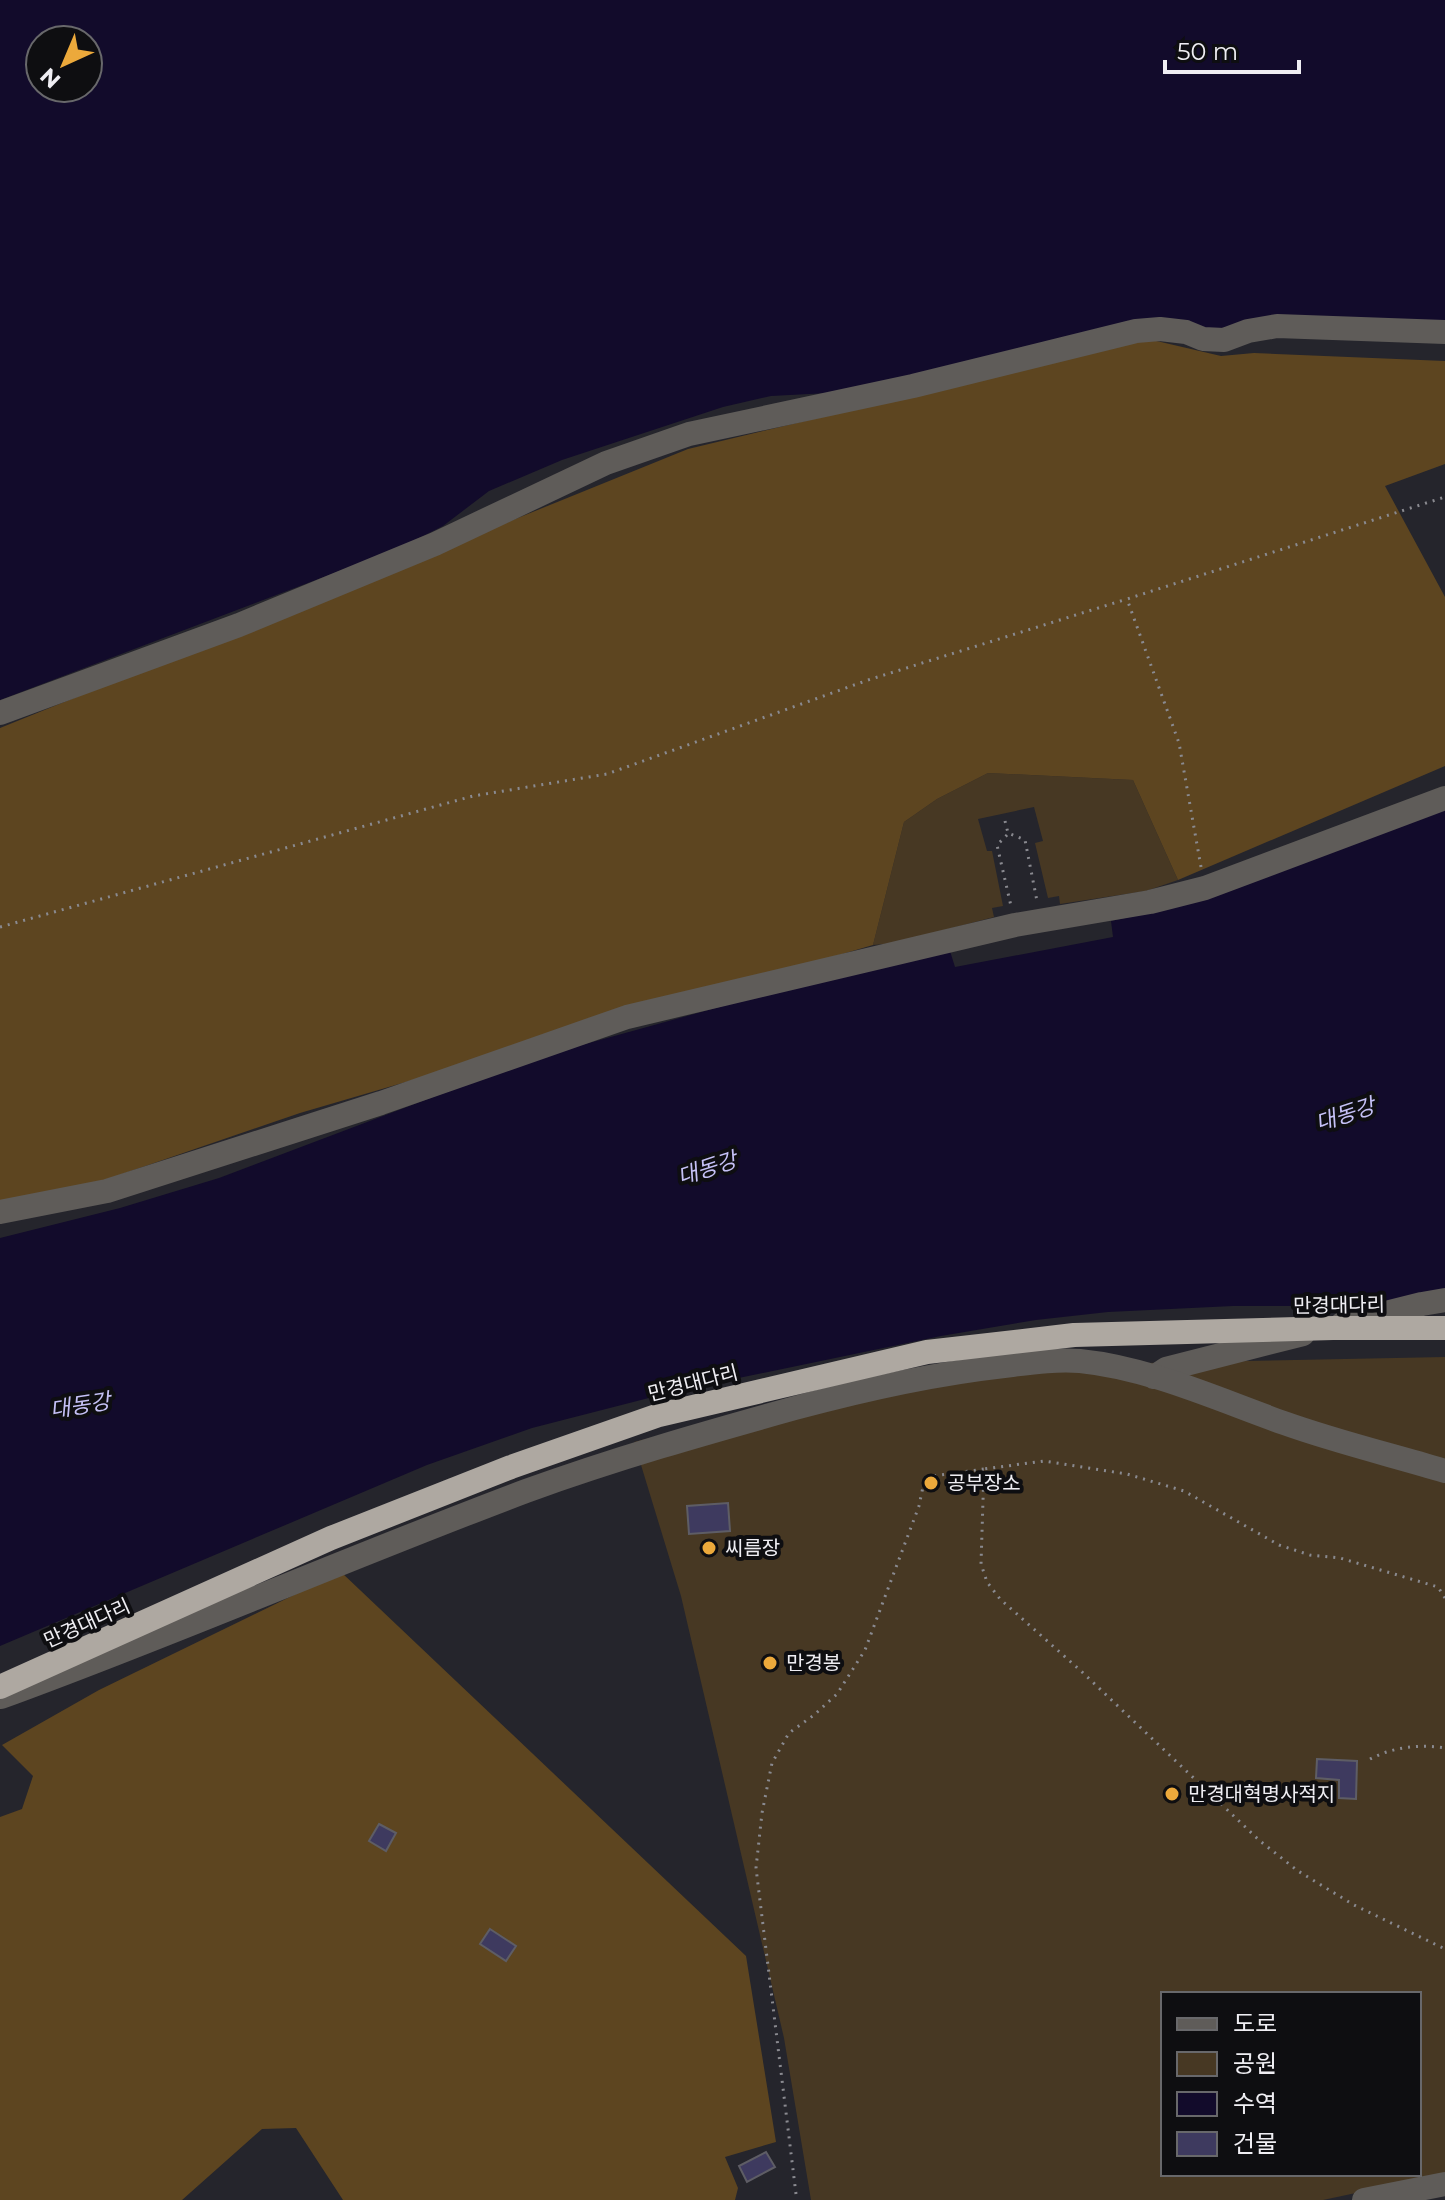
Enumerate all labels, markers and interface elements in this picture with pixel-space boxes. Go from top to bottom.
north arrow [24,24,104,104]
scale bar [1165,24,1299,74]
text: 50 m [1177,37,1238,66]
text: N [35,62,66,94]
water label: 대동강 [1312,1091,1381,1137]
water label: 대동강 [674,1145,743,1191]
street label: 만경대다리 [1293,1292,1385,1318]
street label: 만경대다리 [645,1360,741,1406]
water label: 대동강 [48,1387,115,1424]
place label: 공부장소 [947,1471,1021,1495]
marker: 공부장소 [922,1474,940,1492]
place label: 씨름장 [725,1536,780,1560]
marker: 씨름장 [700,1539,718,1557]
street label: 만경대다리 [40,1593,134,1653]
place label: 만경봉 [786,1651,841,1675]
marker: 만경봉 [761,1654,779,1672]
place label: 만경대혁명사적지 [1188,1782,1335,1806]
marker: 만경대혁명사적지 [1163,1785,1181,1803]
legend [1161,1992,1421,2176]
text: 도로 [1233,2009,1277,2038]
text: 공원 [1233,2049,1277,2078]
text: 수역 [1233,2089,1277,2118]
text: 건물 [1233,2129,1277,2158]

